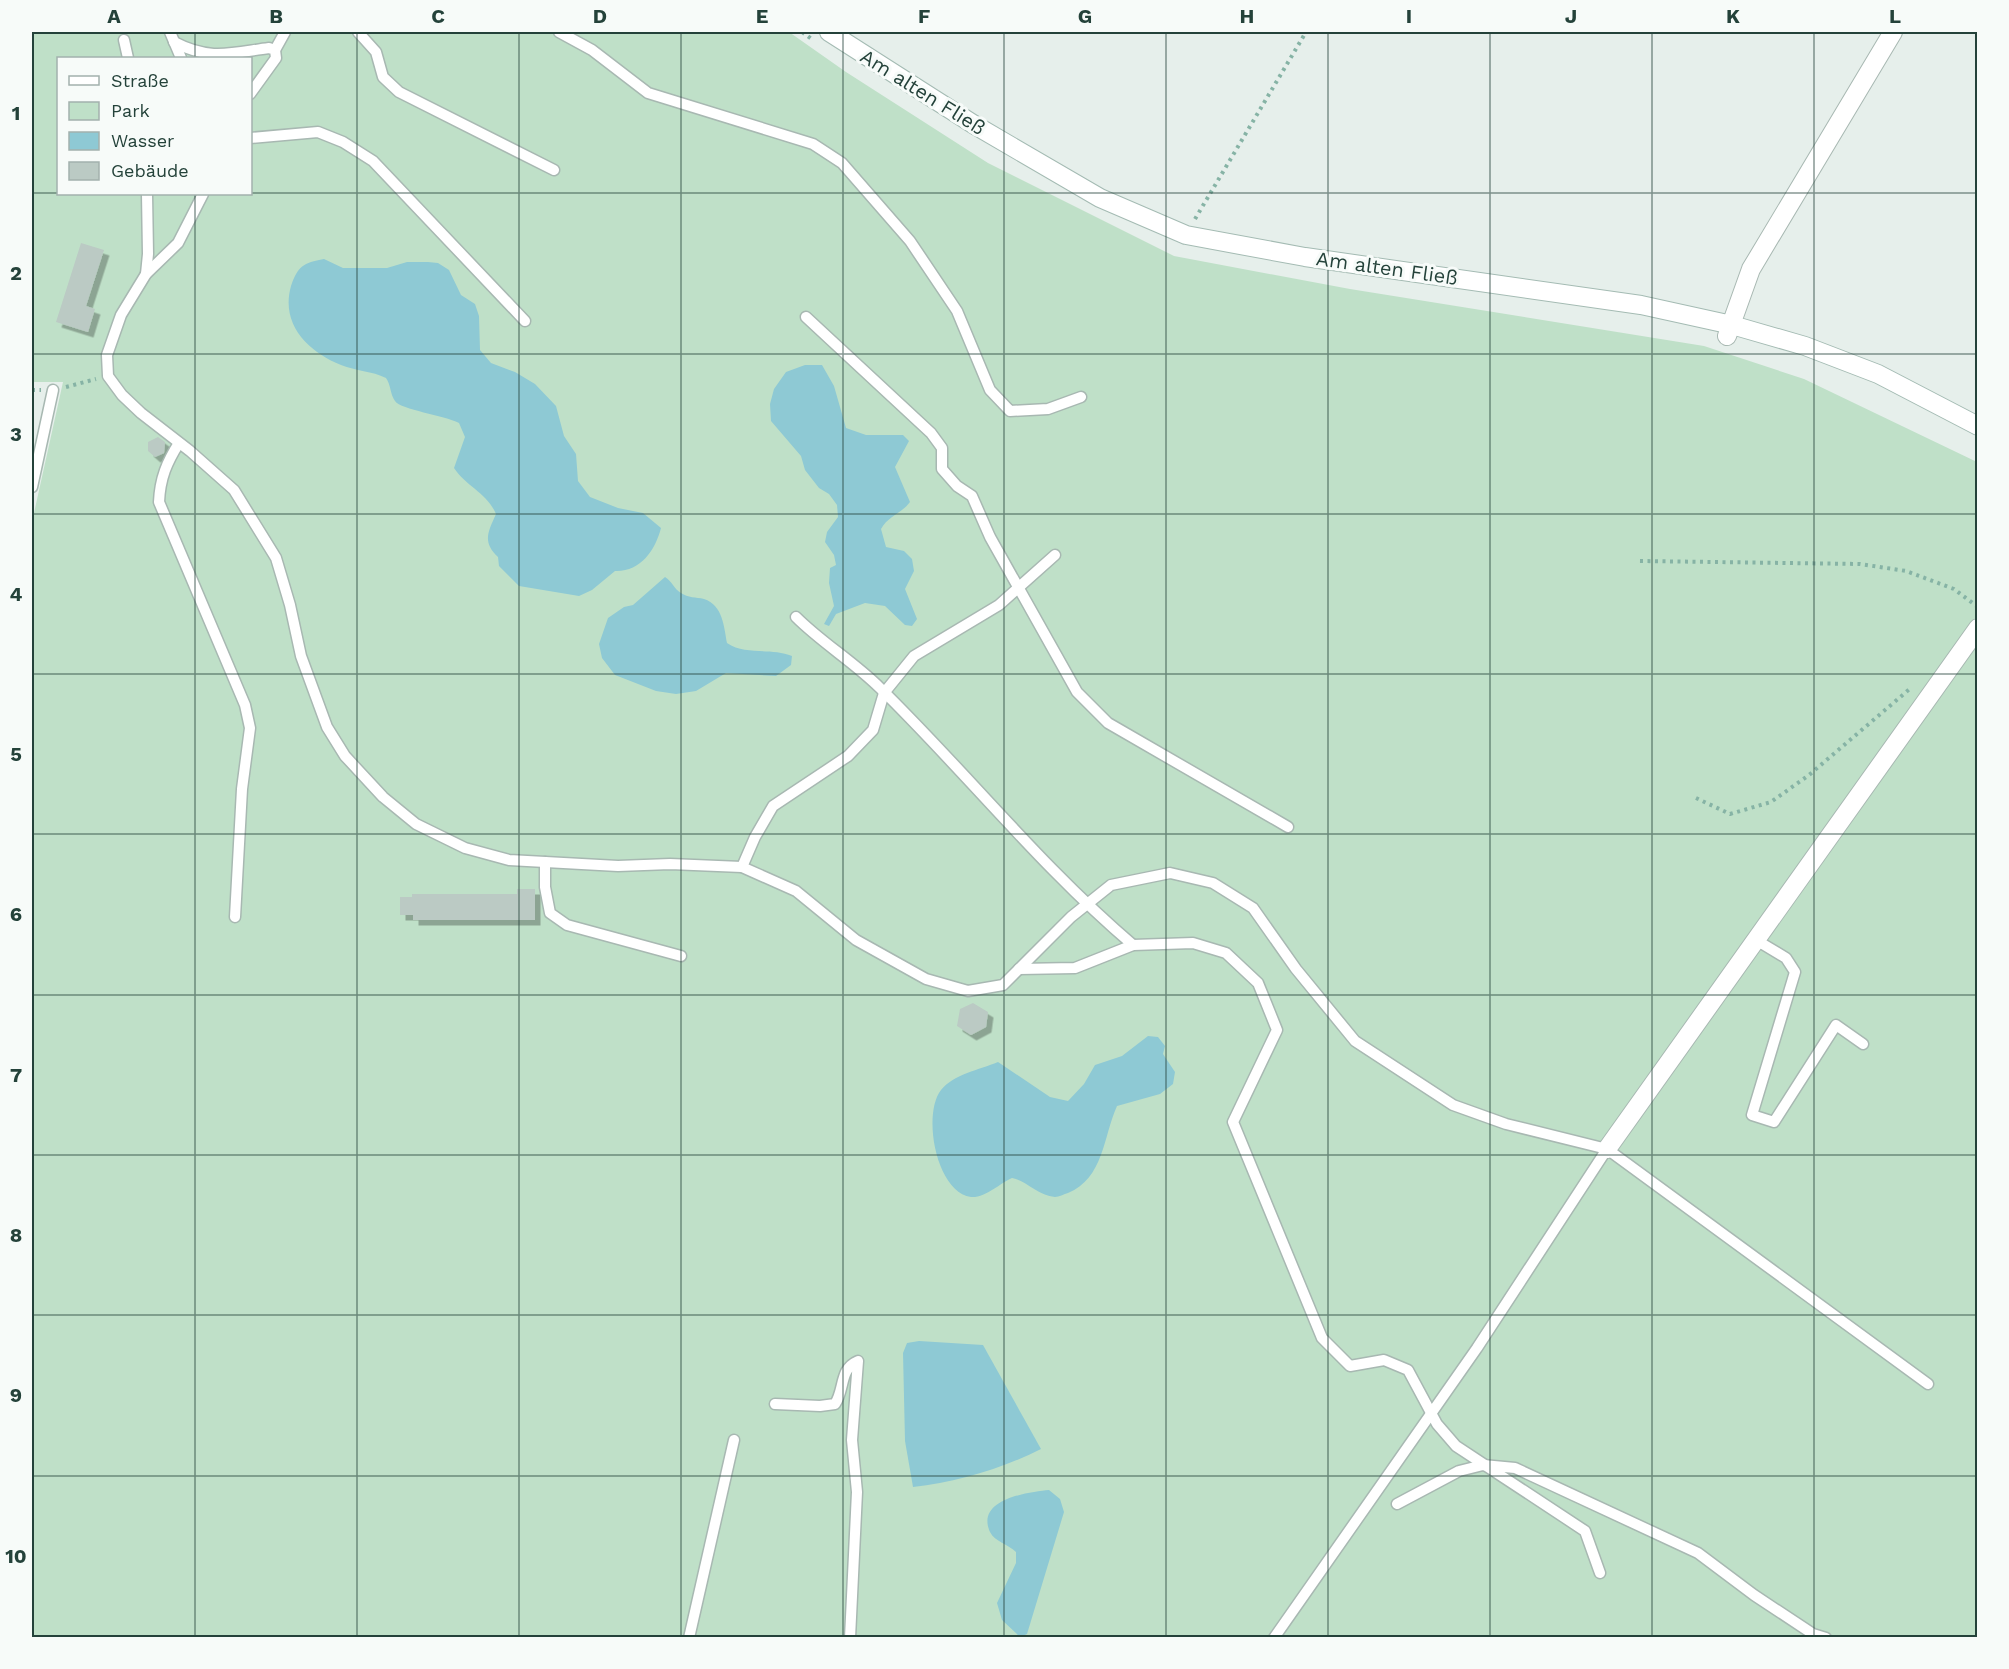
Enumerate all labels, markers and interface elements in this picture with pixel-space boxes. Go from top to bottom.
text: A [107,4,121,28]
text: B [269,4,283,28]
text: C [431,4,445,28]
text: D [593,4,607,28]
text: E [756,4,768,28]
text: F [918,4,930,28]
text: G [1078,4,1092,28]
text: H [1240,4,1254,28]
text: I [1406,4,1412,28]
text: J [1565,4,1577,28]
text: K [1726,4,1740,28]
text: L [1889,4,1901,28]
street label: Am alten Fließ [856,44,990,140]
legend [57,57,252,195]
text: Straße [111,70,169,91]
text: Park [111,100,150,121]
text: 1 [12,101,20,125]
text: Wasser [111,130,174,151]
text: Gebäude [111,160,189,181]
street label: Am alten Fließ [1315,246,1459,290]
text: 2 [10,261,22,285]
text: 3 [10,422,22,446]
text: 4 [10,582,23,606]
text: 5 [10,742,22,766]
text: 6 [10,902,22,926]
text: 7 [10,1063,22,1087]
text: 8 [10,1223,22,1247]
text: 9 [10,1383,22,1407]
text: 10 [5,1544,27,1568]

